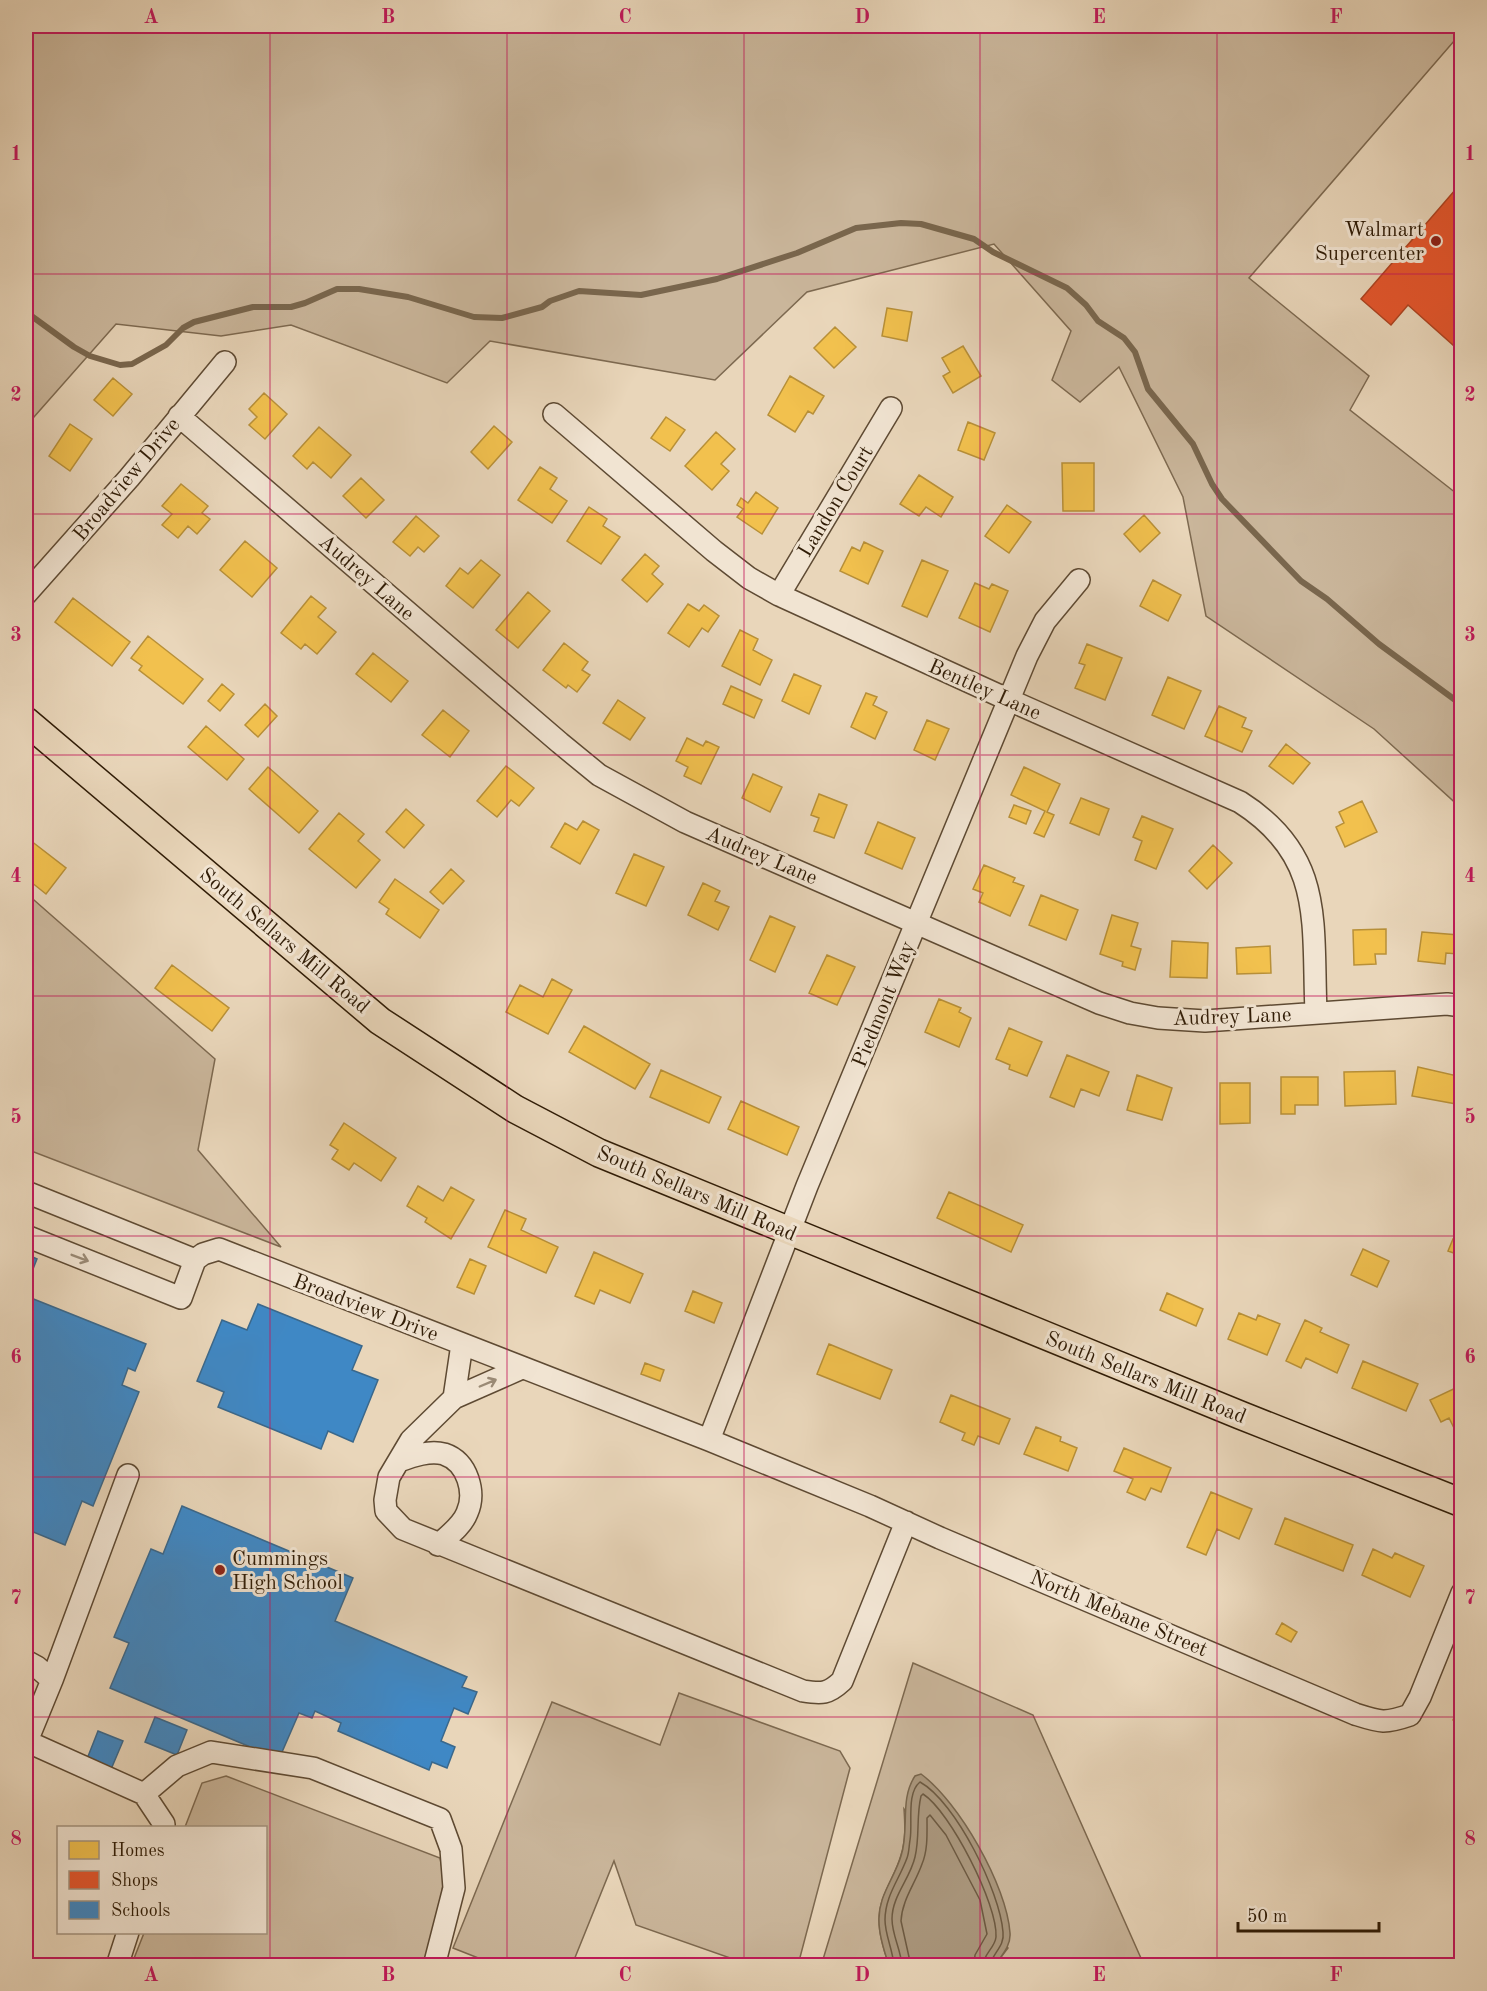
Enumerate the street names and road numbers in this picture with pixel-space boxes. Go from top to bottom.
street label: Broadview Drive [70,414,185,546]
street label: Landon Court [795,442,878,561]
street label: Audrey Lane [314,531,418,625]
street label: Bentley Lane [925,656,1044,724]
street label: Audrey Lane [703,823,820,889]
street label: South Sellars Mill Road [195,864,373,1018]
street label: Piedmont Way [850,938,919,1071]
street label: Audrey Lane [1172,1005,1292,1030]
street label: South Sellars Mill Road [594,1143,799,1246]
street label: Broadview Drive [290,1271,441,1346]
street label: South Sellars Mill Road [1042,1328,1249,1428]
street label: North Mebane Street [1027,1567,1210,1661]

